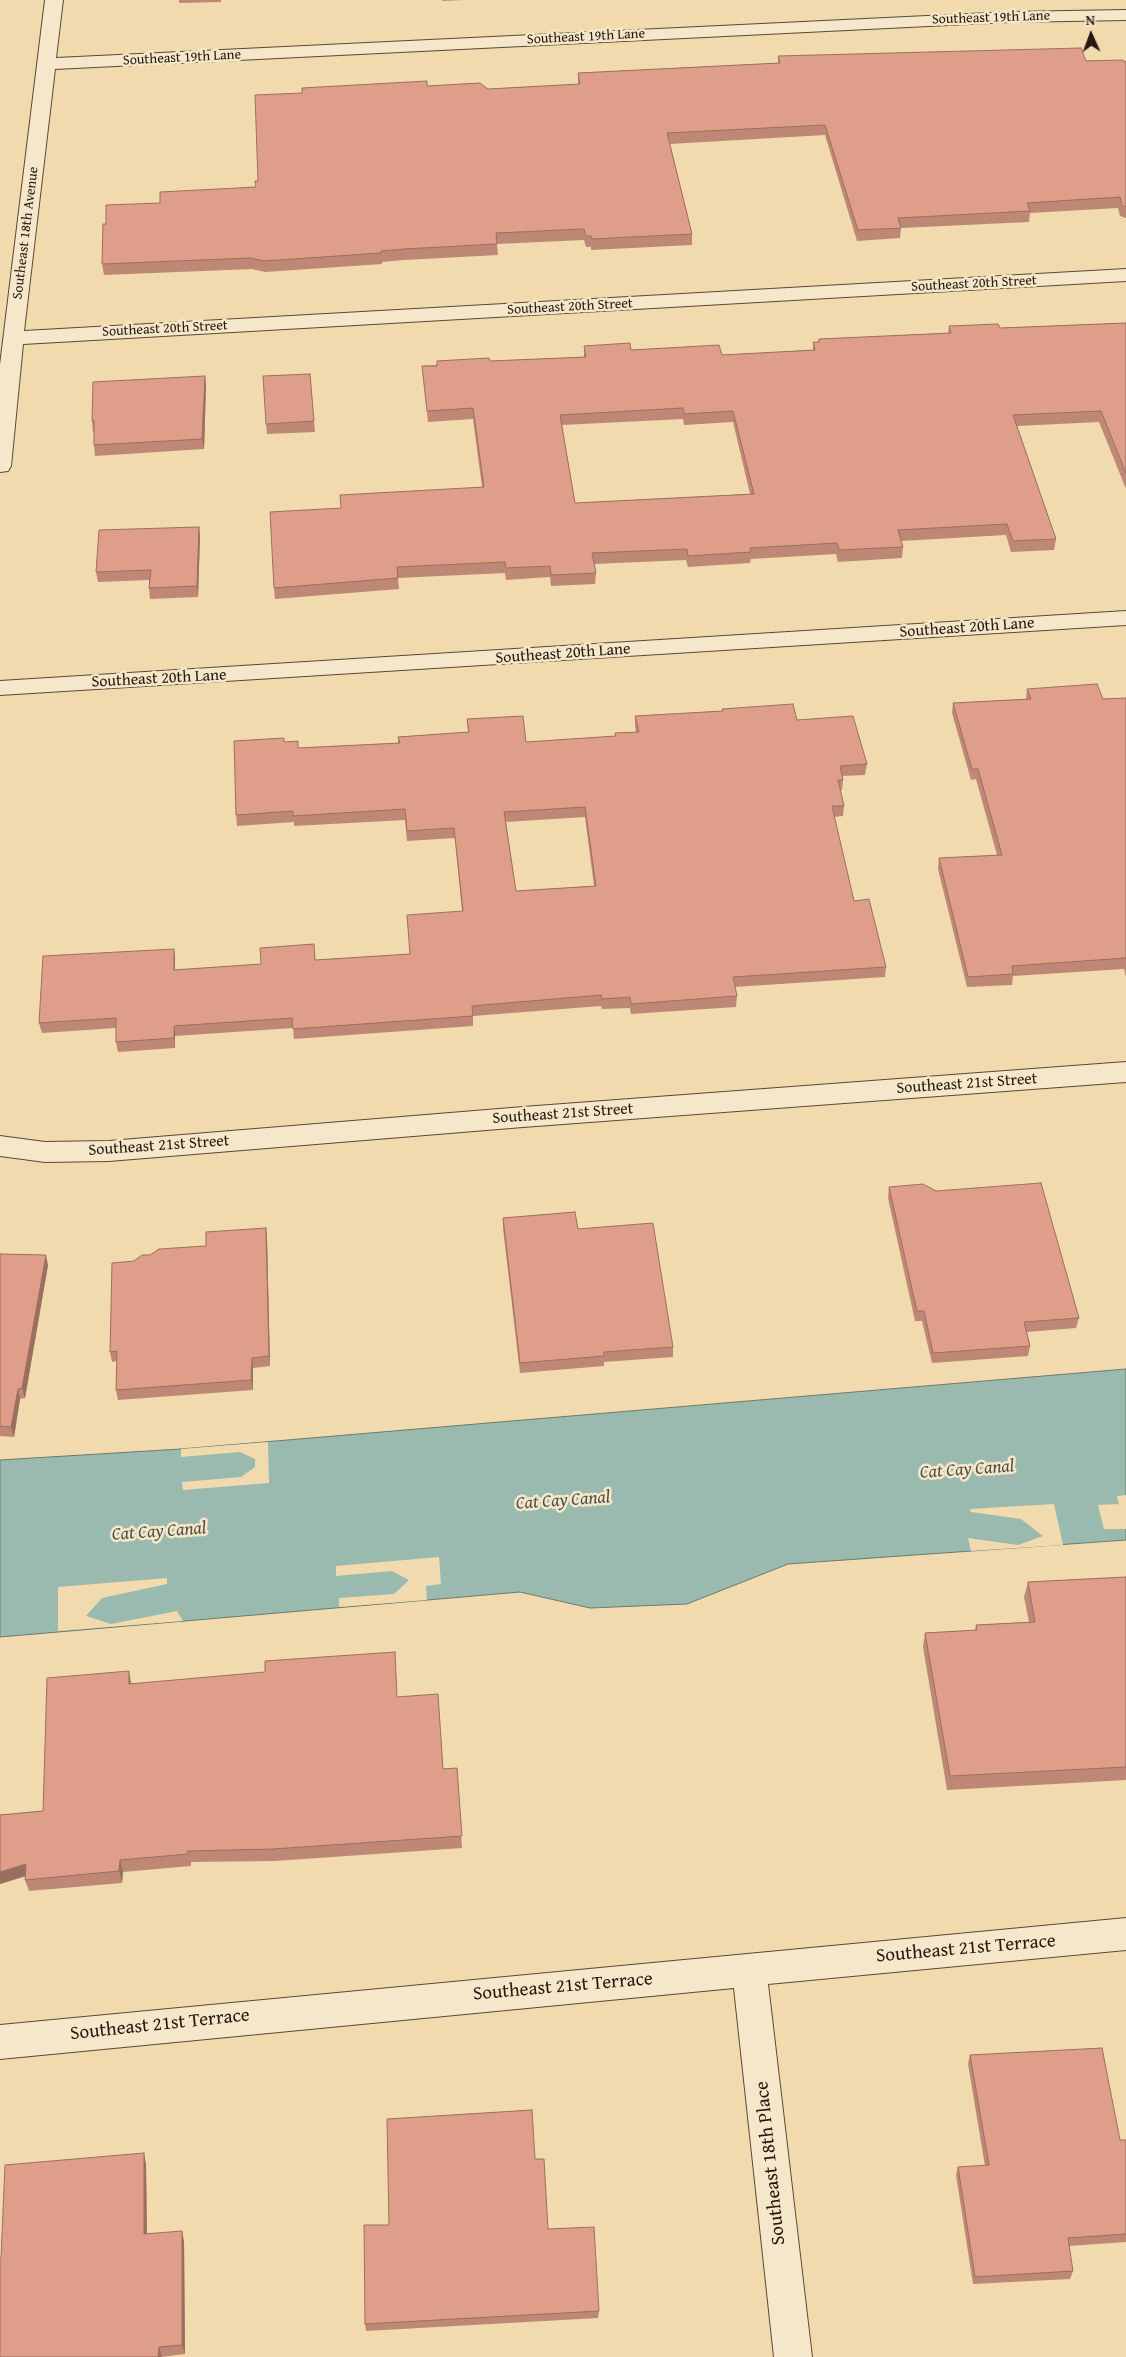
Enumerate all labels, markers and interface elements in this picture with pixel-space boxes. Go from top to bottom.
street label: Southeast 19th Lane [932,8,1050,28]
north arrow [1066,10,1116,60]
text: N [1085,10,1095,30]
street label: Southeast 19th Lane [526,26,646,48]
street label: Southeast 19th Lane [122,47,242,69]
street label: Southeast 18th Avenue [10,166,42,300]
street label: Southeast 20th Street [911,272,1037,296]
street label: Southeast 20th Street [507,295,633,319]
street label: Southeast 20th Street [102,317,228,341]
street label: Southeast 20th Lane [899,614,1035,642]
street label: Southeast 20th Lane [495,640,631,668]
street label: Southeast 20th Lane [91,666,227,692]
street label: Southeast 21st Street [896,1069,1038,1099]
street label: Southeast 21st Street [492,1099,634,1129]
street label: Southeast 21st Street [88,1131,230,1161]
water label: Cat Cay Canal [919,1456,1015,1484]
water label: Cat Cay Canal [515,1487,611,1515]
water label: Cat Cay Canal [111,1518,207,1546]
street label: Southeast 21st Terrace [875,1930,1057,1968]
street label: Southeast 21st Terrace [472,1968,654,2006]
street label: Southeast 21st Terrace [69,2004,251,2046]
street label: Southeast 18th Place [751,2080,791,2246]

